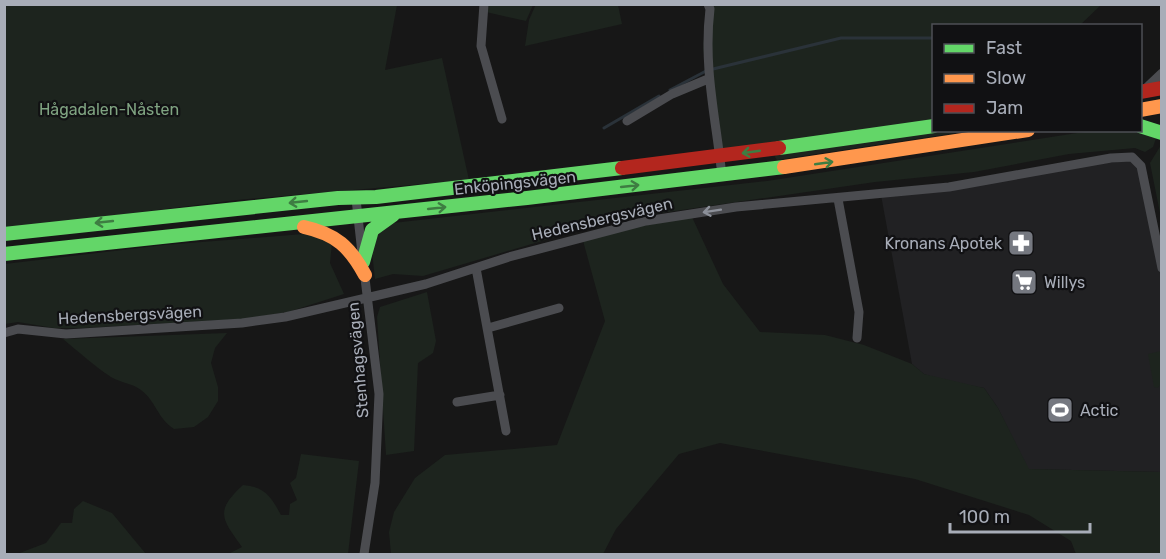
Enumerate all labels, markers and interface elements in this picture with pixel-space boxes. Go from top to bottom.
legend [932,24,1142,132]
text: Fast [986,37,1022,59]
text: Slow [986,67,1026,89]
text: Jam [986,97,1023,119]
park label: Hågadalen-Nåsten [39,100,179,119]
one-way arrow [741,146,761,157]
one-way arrow [814,157,833,168]
street label: Enköpingsvägen [453,167,577,199]
one-way arrow [620,181,640,192]
street label: Hedensbergsvägen [530,194,674,244]
one-way arrow [288,197,308,208]
one-way arrow [426,202,446,213]
one-way arrow [703,206,723,217]
one-way arrow [94,217,114,228]
pharmacy icon: Kronans Apotek [1006,228,1036,258]
place label: Kronans Apotek [885,234,1003,253]
supermarket icon: Willys [1009,267,1039,297]
place label: Willys [1044,273,1085,292]
street label: Stenhagsvägen [343,301,373,419]
street label: Hedensbergsvägen [58,302,202,328]
sports icon: Actic [1045,395,1075,425]
place label: Actic [1080,401,1119,420]
scale bar [950,496,1090,534]
text: 100 m [959,506,1010,528]

